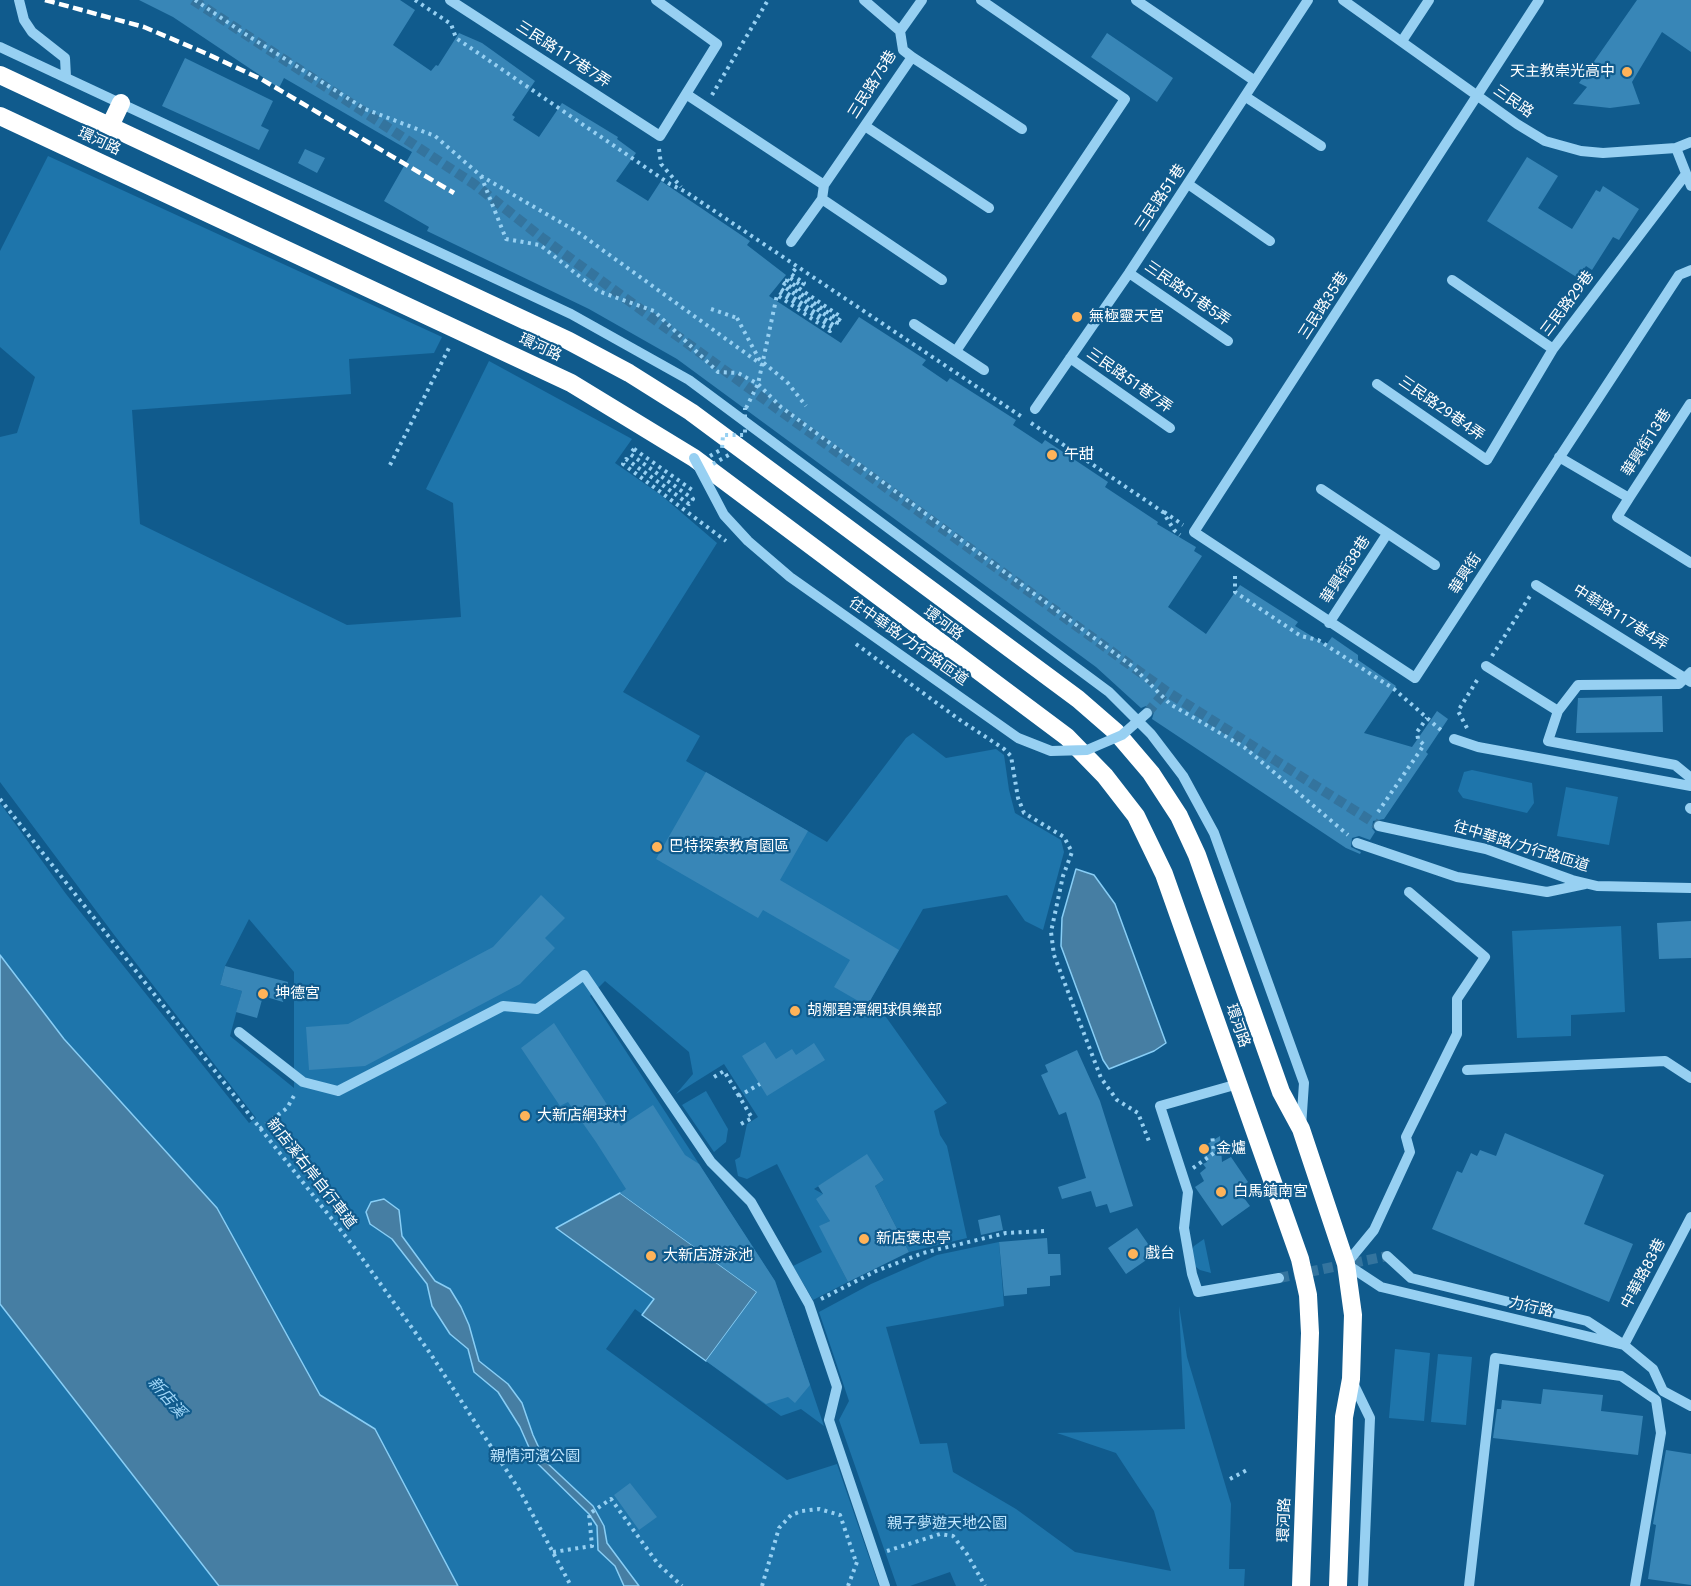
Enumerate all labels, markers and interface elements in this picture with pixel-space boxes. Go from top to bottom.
street label: 三民路117巷7弄 [513,18,613,92]
street label: 三民路75巷 [845,48,901,122]
place label: 天主教崇光高中 [1510,63,1615,81]
marker: 天主教崇光高中 [1620,65,1634,79]
street label: 三民路 [1489,82,1537,122]
street label: 環河路 [75,124,123,160]
street label: 三民路51巷 [1132,161,1190,235]
street label: 三民路51巷5弄 [1141,258,1233,330]
street label: 三民路29巷 [1538,268,1598,340]
street label: 三民路35巷 [1296,269,1352,343]
place label: 無極靈天宮 [1089,308,1164,326]
marker: 無極靈天宮 [1070,310,1084,324]
street label: 環河路 [516,330,564,366]
street label: 三民路51巷7弄 [1083,345,1175,417]
street label: 三民路29巷4弄 [1395,373,1487,445]
street label: 華興街13巷 [1619,406,1675,480]
place label: 午甜 [1064,446,1094,464]
marker: 午甜 [1045,448,1059,462]
street label: 華興街38巷 [1318,533,1374,607]
street label: 華興街 [1446,550,1486,598]
street label: 中華路117巷4弄 [1569,582,1671,654]
street label: 往中華路/力行路匝道 [845,594,971,690]
street label: 環河路 [920,603,966,645]
street label: 往中華路/力行路匝道 [1451,818,1591,876]
place label: 巴特探索教育園區 [669,838,789,856]
marker: 巴特探索教育園區 [650,840,664,854]
place label: 坤德宮 [275,985,320,1003]
marker: 坤德宮 [256,987,270,1001]
place label: 胡娜碧潭網球俱樂部 [807,1002,942,1020]
street label: 環河路 [1221,1002,1253,1050]
marker: 胡娜碧潭網球俱樂部 [788,1004,802,1018]
place label: 大新店網球村 [537,1107,627,1125]
marker: 大新店網球村 [518,1109,532,1123]
street label: 新店溪右岸自行車道 [262,1115,360,1233]
place label: 金爐 [1216,1140,1246,1158]
marker: 金爐 [1197,1142,1211,1156]
place label: 白馬鎮南宮 [1233,1183,1308,1201]
marker: 白馬鎮南宮 [1214,1185,1228,1199]
place label: 新店褒忠亭 [876,1230,951,1248]
marker: 新店褒忠亭 [857,1232,871,1246]
street label: 中華路83巷 [1618,1236,1670,1312]
place label: 戲台 [1145,1245,1175,1263]
place label: 大新店游泳池 [663,1247,753,1265]
marker: 戲台 [1126,1247,1140,1261]
marker: 大新店游泳池 [644,1249,658,1263]
street label: 力行路 [1507,1294,1555,1322]
water label: 新店溪 [143,1374,189,1422]
park label: 親情河濱公園 [490,1448,580,1466]
street label: 環河路 [1275,1497,1295,1543]
park label: 親子夢遊天地公園 [887,1515,1007,1533]

